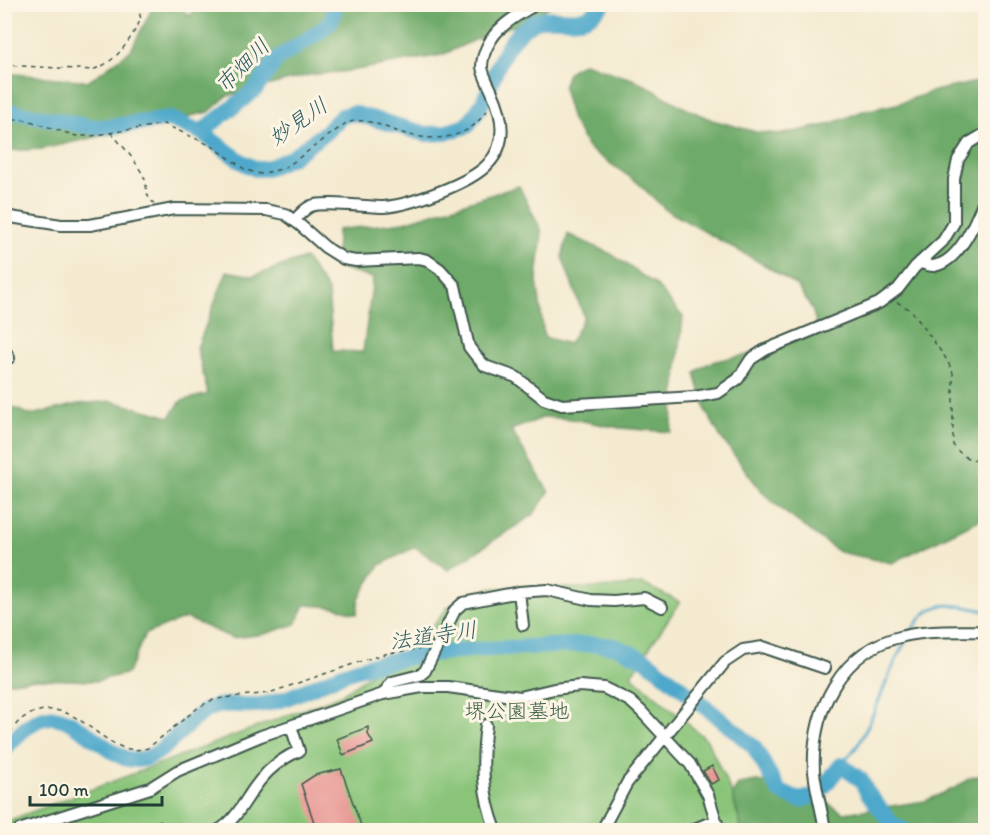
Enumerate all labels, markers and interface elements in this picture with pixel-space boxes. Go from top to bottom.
water label: 市畑川 [209,32,275,98]
water label: 妙見川 [264,91,333,151]
water label: 法道寺川 [388,616,479,655]
park label: 堺公園墓地 [465,698,570,723]
scale bar [30,769,162,807]
text: 100 m [39,779,89,801]

